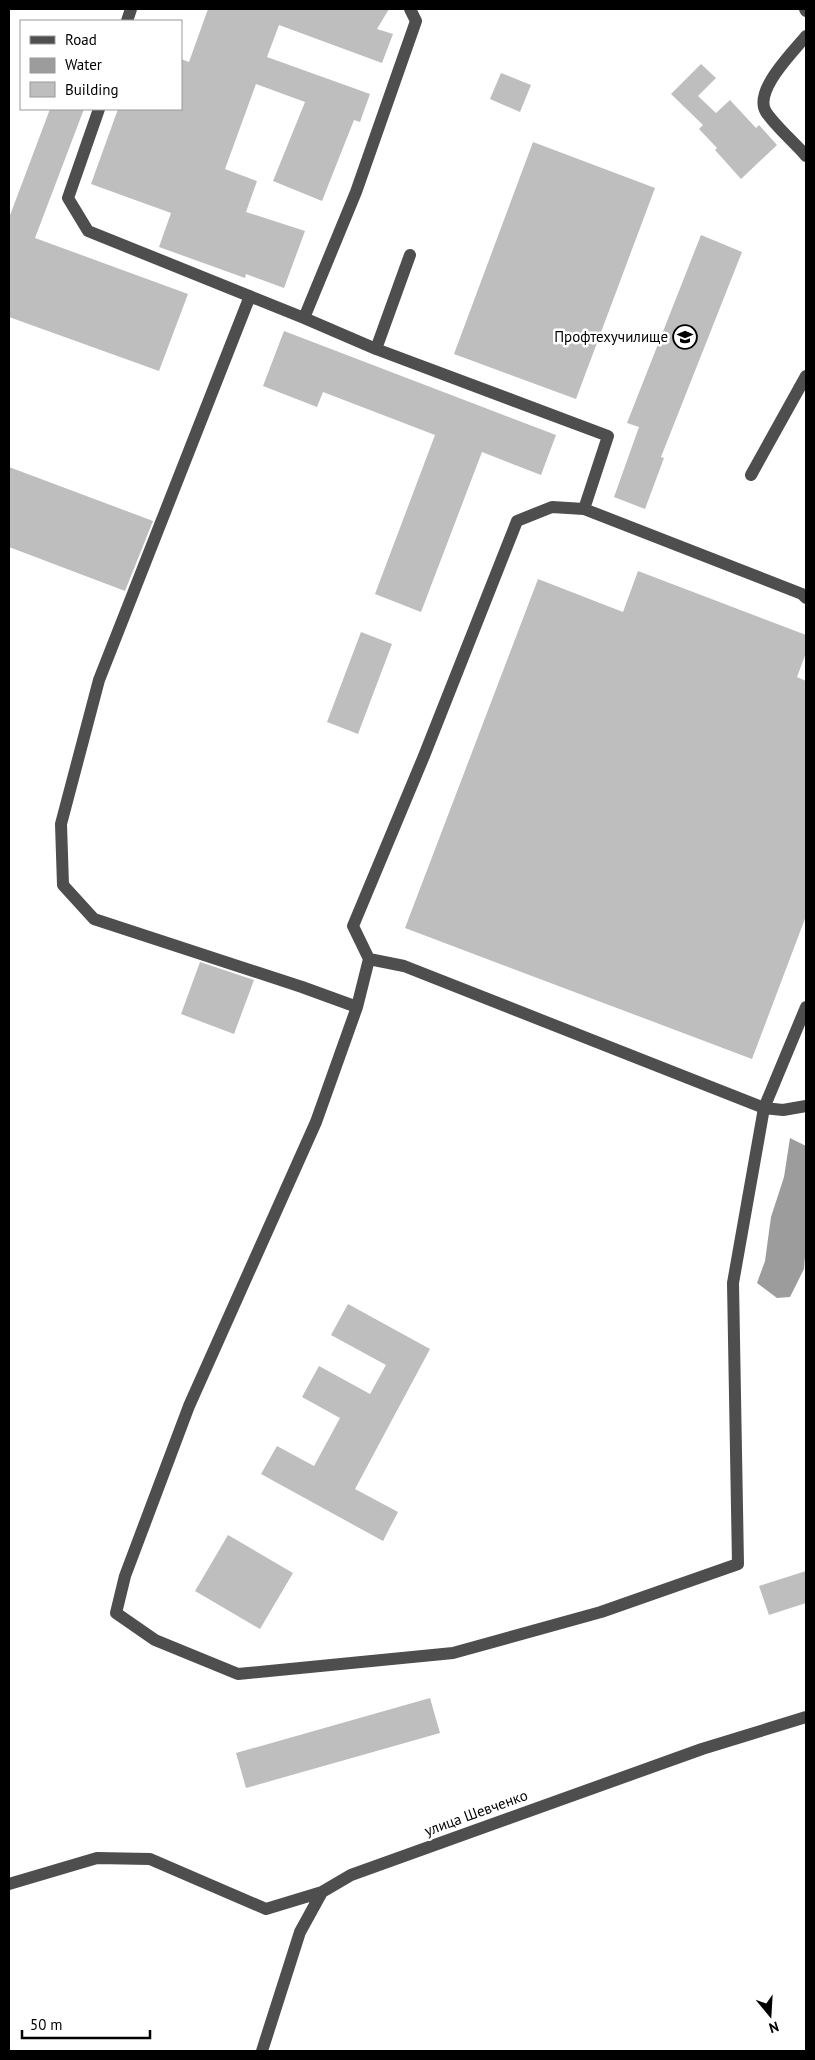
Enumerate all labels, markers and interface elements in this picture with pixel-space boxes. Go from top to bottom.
legend [20,20,182,110]
text: Road [65,30,97,49]
text: Water [65,55,102,74]
text: Building [65,80,119,99]
school or university icon: Профтехучилище [672,324,698,350]
place label: Профтехучилище [554,327,668,346]
street label: улица Шевченко [422,1785,530,1840]
north arrow [745,1990,795,2040]
scale bar [22,2008,150,2040]
text: 50 m [30,2015,63,2034]
text: N [767,2017,781,2037]

